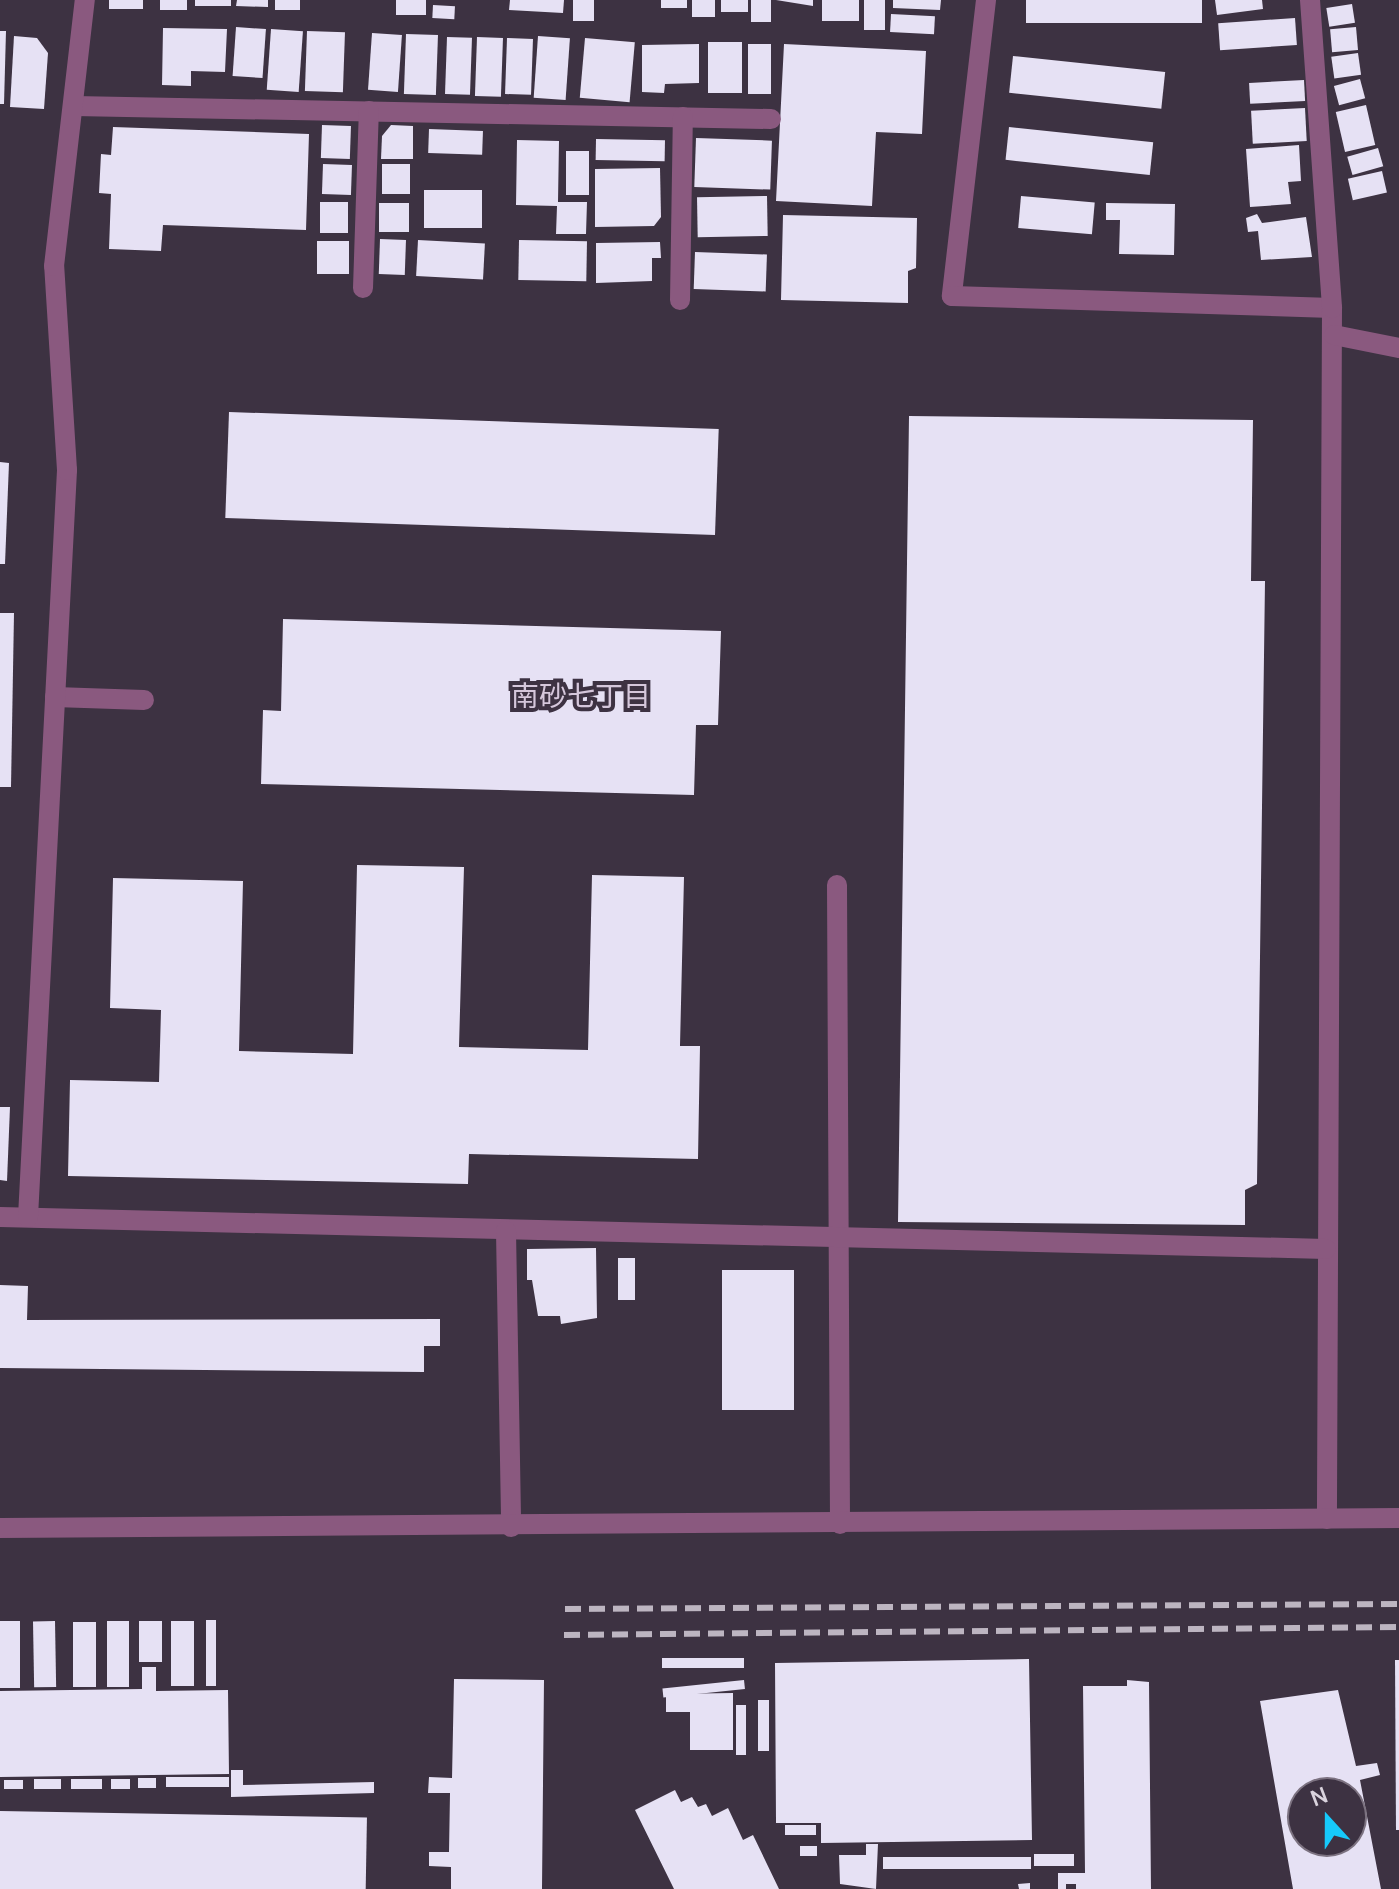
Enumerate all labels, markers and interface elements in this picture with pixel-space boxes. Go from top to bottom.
district label: 南砂七丁目 [511,678,651,712]
north arrow [1287,1777,1367,1857]
text: N [1306,1780,1332,1813]

